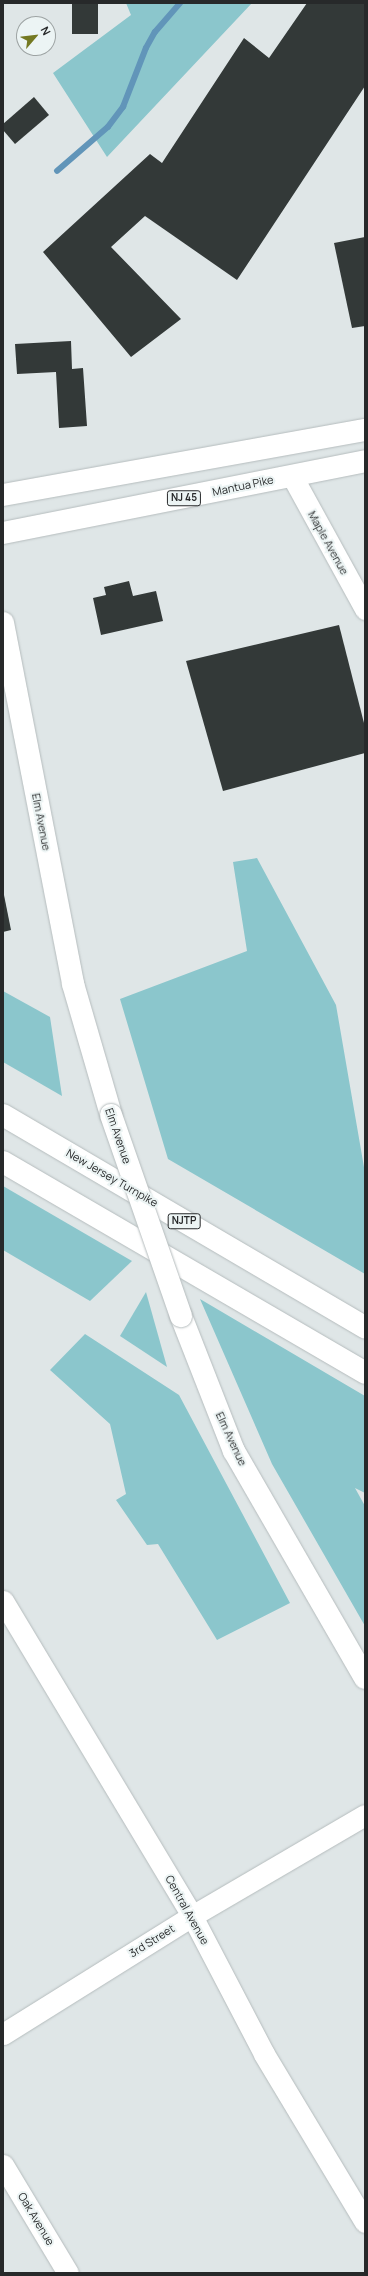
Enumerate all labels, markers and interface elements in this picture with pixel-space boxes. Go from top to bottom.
north arrow [16,16,56,56]
text: N [38,24,55,38]
street label: Mantua Pike [211,473,275,499]
road number: NJ 45 [166,490,202,506]
street label: Maple Avenue [305,509,351,577]
street label: Elm Avenue [29,792,53,852]
street label: Elm Avenue [102,1106,134,1166]
street label: New Jersey Turnpike [64,1146,160,1210]
road number: NJTP [167,1213,201,1229]
street label: Elm Avenue [213,1410,249,1468]
street label: Central Avenue [162,1873,212,1947]
street label: 3rd Street [127,1922,177,1960]
street label: Oak Avenue [15,2190,57,2248]

